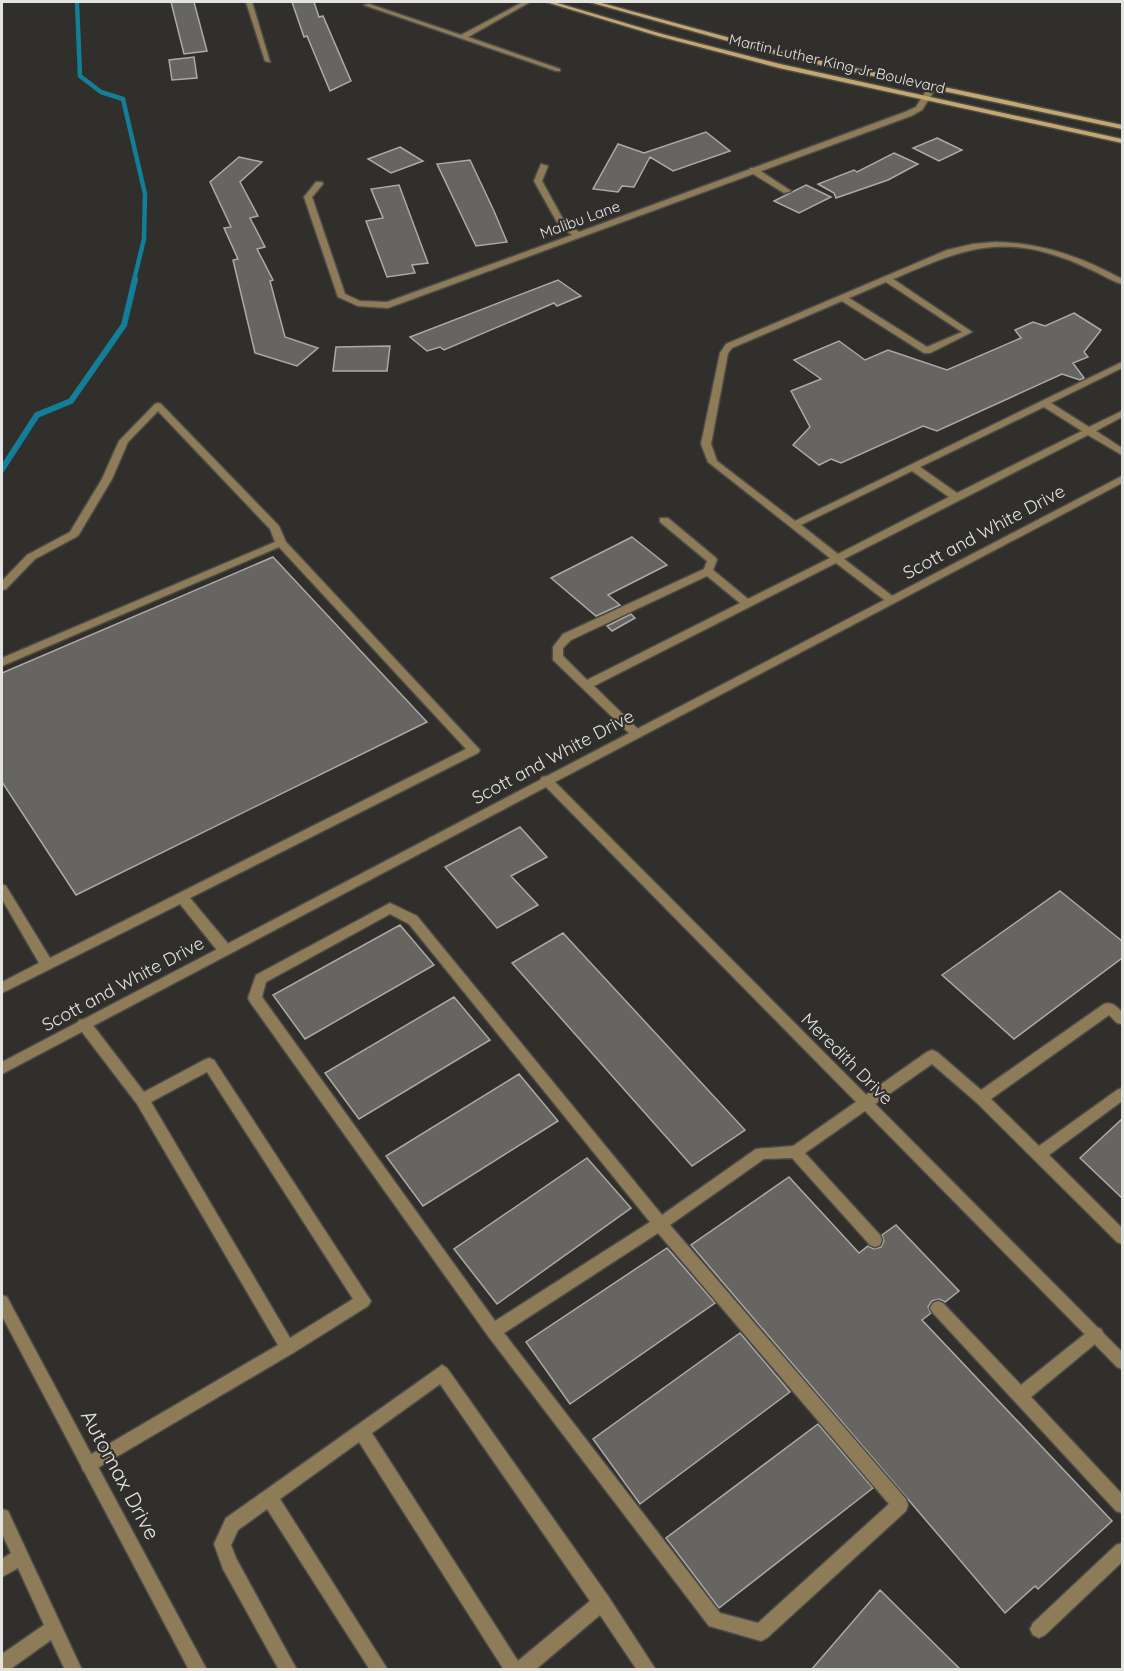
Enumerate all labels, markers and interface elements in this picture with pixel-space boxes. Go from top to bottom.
street label: Martin Luther King Jr Boulevard [727,29,947,98]
street label: Malibu Lane [537,196,623,243]
street label: Scott and White Drive [899,479,1069,584]
street label: Scott and White Drive [468,704,638,809]
street label: Scott and White Drive [38,931,208,1036]
street label: Meredith Drive [796,1008,898,1110]
street label: Automax Drive [76,1405,166,1544]

